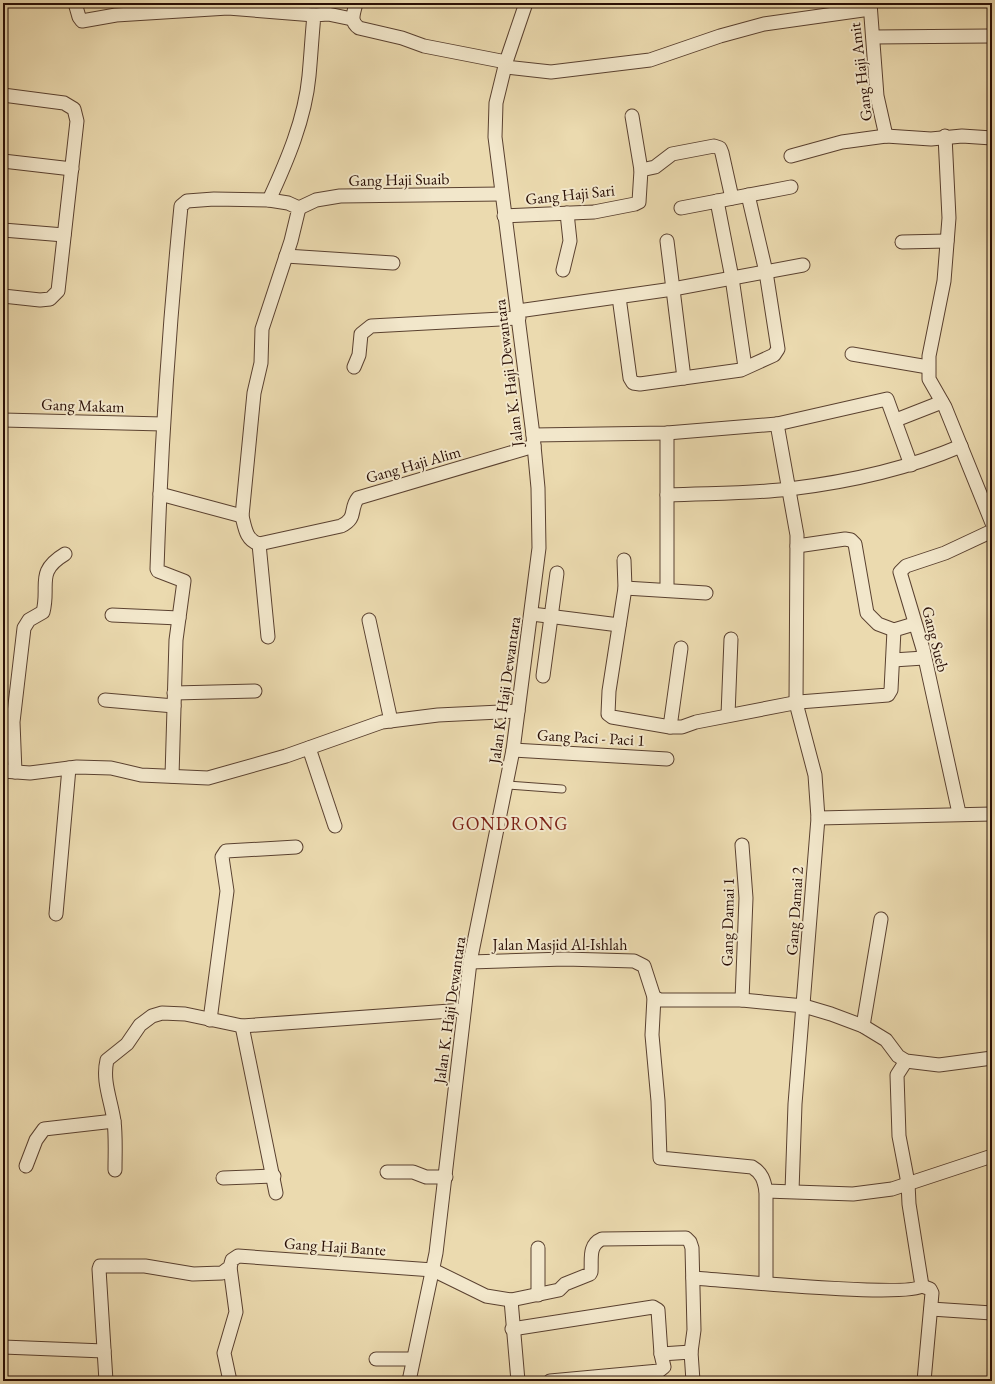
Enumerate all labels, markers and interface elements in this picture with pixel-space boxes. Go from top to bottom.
street label: Gang Haji Amit [844,22,877,122]
street label: Gang Haji Suaib [348,168,450,191]
street label: Gang Haji Sari [524,179,616,210]
street label: Jalan K. Haji Dewantara [489,297,528,450]
street label: Gang Makam [41,394,126,417]
street label: Gang Haji Alim [363,441,464,488]
street label: Gang Sueb [917,604,954,674]
street label: Jalan K. Haji Dewantara [483,615,525,767]
street label: Gang Paci - Paci 1 [536,724,645,751]
district label: GONDRONG [452,812,568,835]
street label: Gang Damai 2 [781,866,808,956]
street label: Gang Damai 1 [716,877,739,967]
street label: Jalan Masjid Al-Ishlah [491,934,627,955]
street label: Jalan K. Haji Dewantara [428,935,470,1087]
street label: Gang Haji Bante [283,1232,387,1261]

